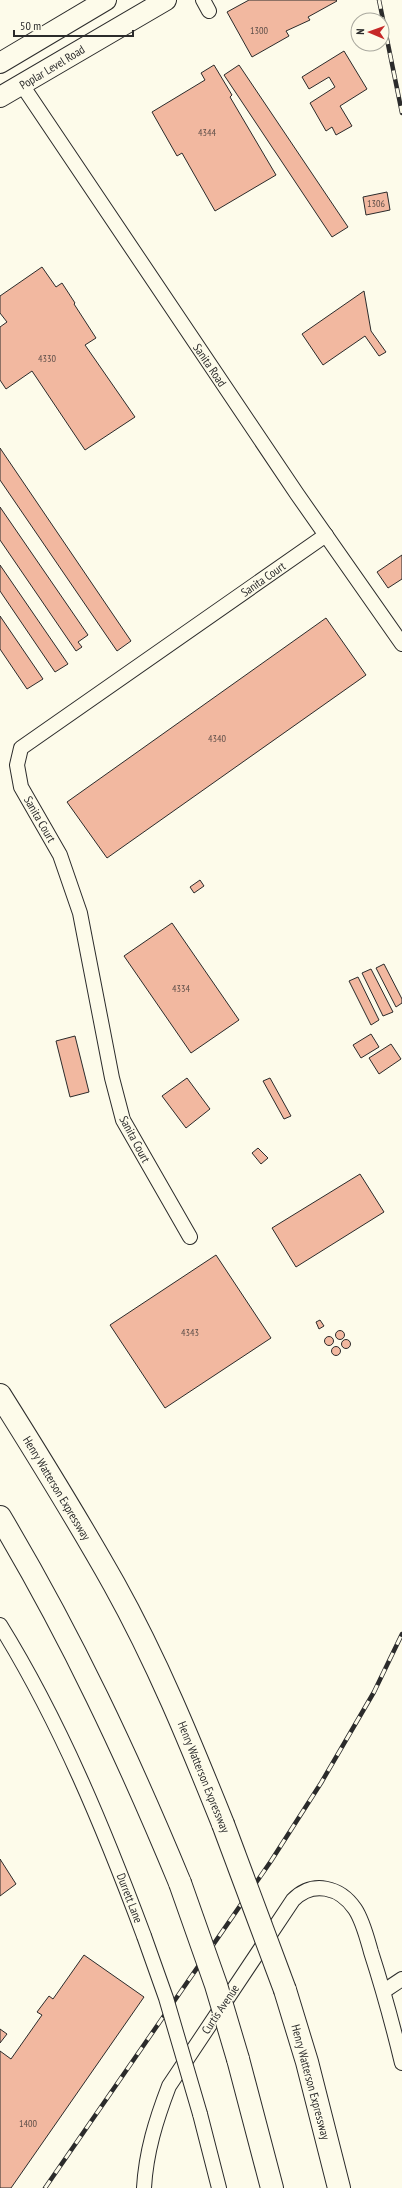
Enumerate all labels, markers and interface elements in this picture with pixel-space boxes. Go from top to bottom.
scale bar [14,12,133,38]
north arrow [350,12,390,52]
text: 50 m [20,18,41,33]
house number: 1300 [250,24,269,37]
text: N [353,28,367,35]
street label: Poplar Level Road [17,42,87,92]
house number: 4344 [198,126,217,139]
house number: 1306 [367,197,386,210]
street label: Sanita Road [190,341,230,389]
house number: 4330 [38,352,57,365]
street label: Sanita Court [238,558,289,600]
house number: 4340 [208,732,227,745]
street label: Sanita Court [21,793,60,845]
house number: 4334 [172,982,191,995]
street label: Sanita Court [116,1113,154,1166]
house number: 4343 [181,1326,199,1339]
street label: Henry Watterson Expressway [20,1433,94,1543]
street label: Henry Watterson Expressway [175,1719,233,1835]
street label: Durrett Lane [114,1871,146,1925]
street label: Curtis Avenue [198,1981,242,2037]
street label: Henry Watterson Expressway [288,2023,334,2142]
house number: 1400 [19,2117,38,2130]

